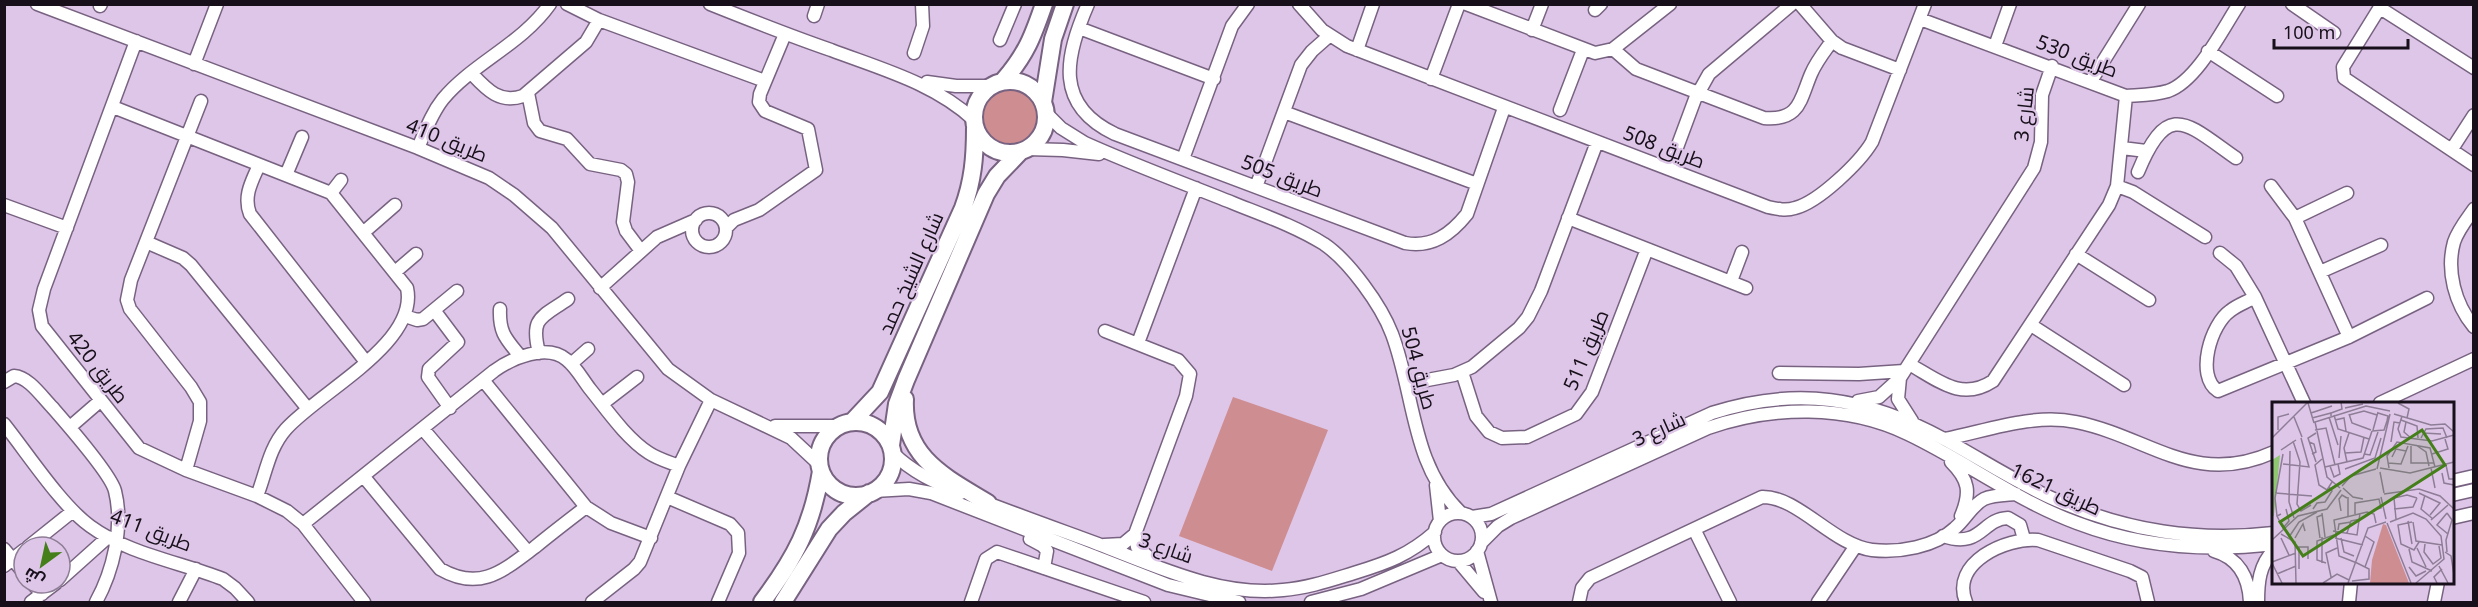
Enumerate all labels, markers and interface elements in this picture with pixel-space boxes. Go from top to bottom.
scale bar [2274,12,2408,50]
text: 100 m [2283,20,2335,44]
street label: طريق 530 [2033,28,2122,83]
street label: شارع 3 [2007,85,2041,143]
street label: طريق 410 [403,111,492,168]
street label: طريق 508 [1620,119,1709,174]
street label: طريق 505 [1238,148,1327,203]
street label: شارع الشيخ حمد [872,207,950,339]
street label: طريق 511 [1556,305,1615,394]
street label: طريق 504 [1395,323,1444,413]
street label: طريق 420 [62,325,135,409]
inset map [2272,402,2454,583]
street label: شارع 3 [1628,405,1690,453]
street label: طريق 1621 [2007,456,2106,521]
street label: طريق 411 [107,502,196,557]
street label: شارع 3 [1135,526,1197,570]
north arrow [12,535,72,595]
text: ش [19,563,48,592]

